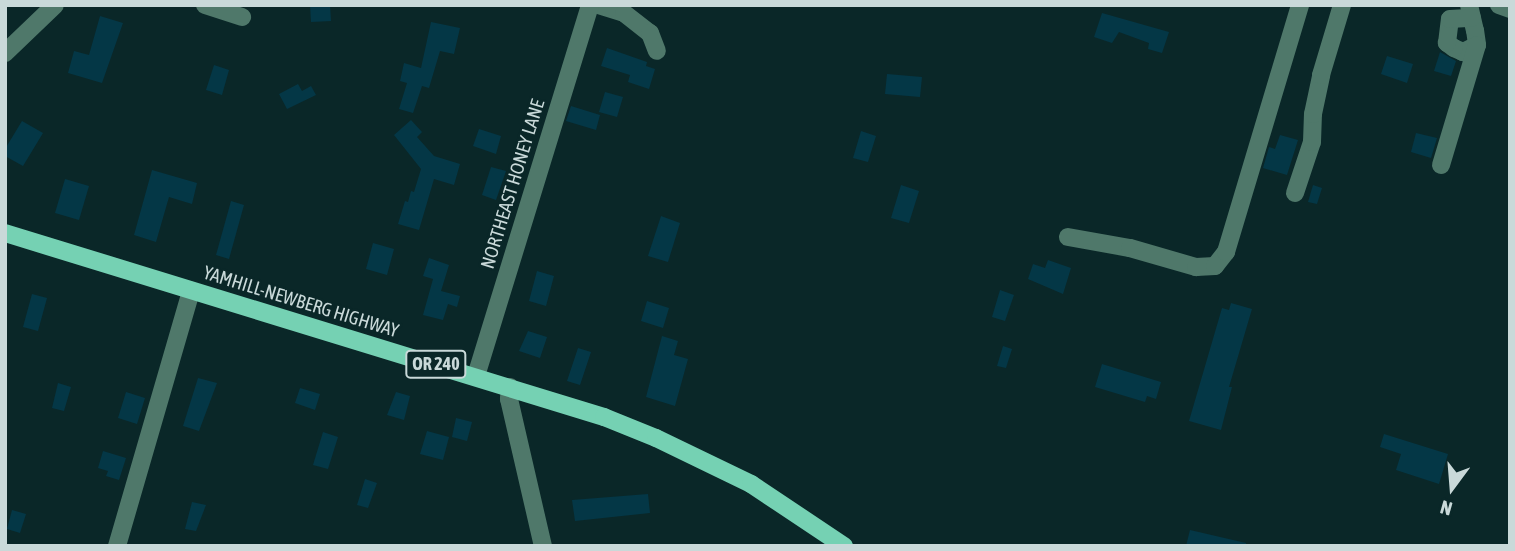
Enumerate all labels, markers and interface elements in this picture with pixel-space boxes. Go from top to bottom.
street label: NORTHEAST HONEY LANE [476,97,550,271]
street label: YAMHILL-NEWBERG HIGHWAY [200,261,402,343]
road number: OR 240 [404,350,467,378]
north arrow [1417,453,1487,523]
text: N [1438,496,1455,520]

